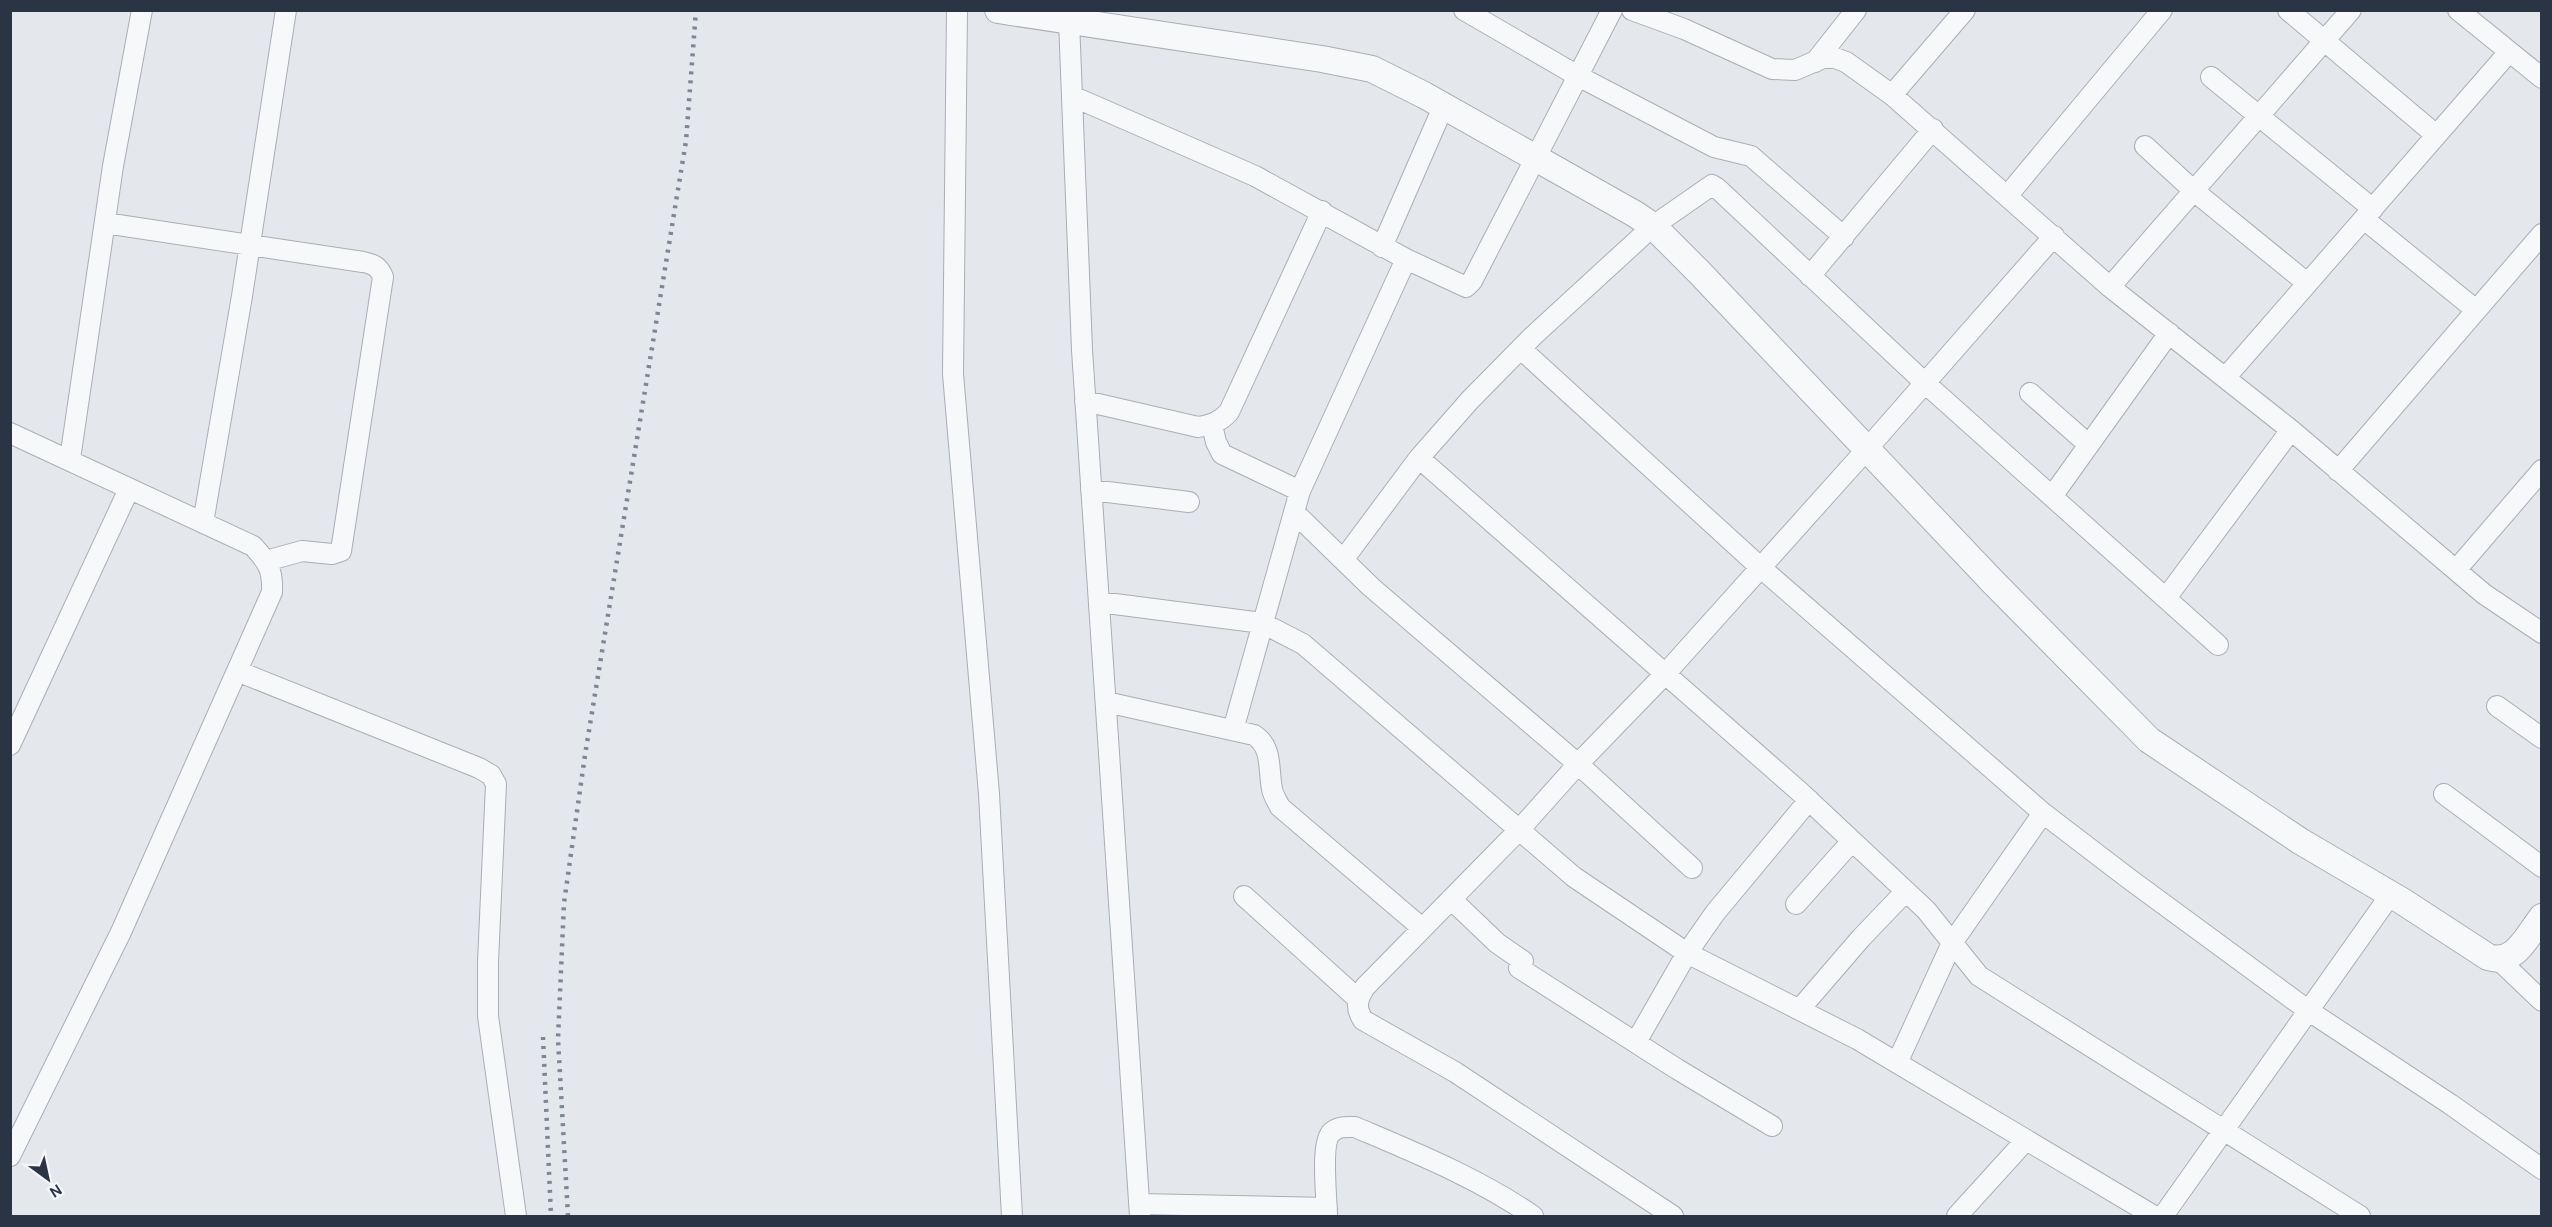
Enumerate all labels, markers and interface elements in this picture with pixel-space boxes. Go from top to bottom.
north arrow [18,1149,78,1209]
text: N [46,1180,66,1202]

